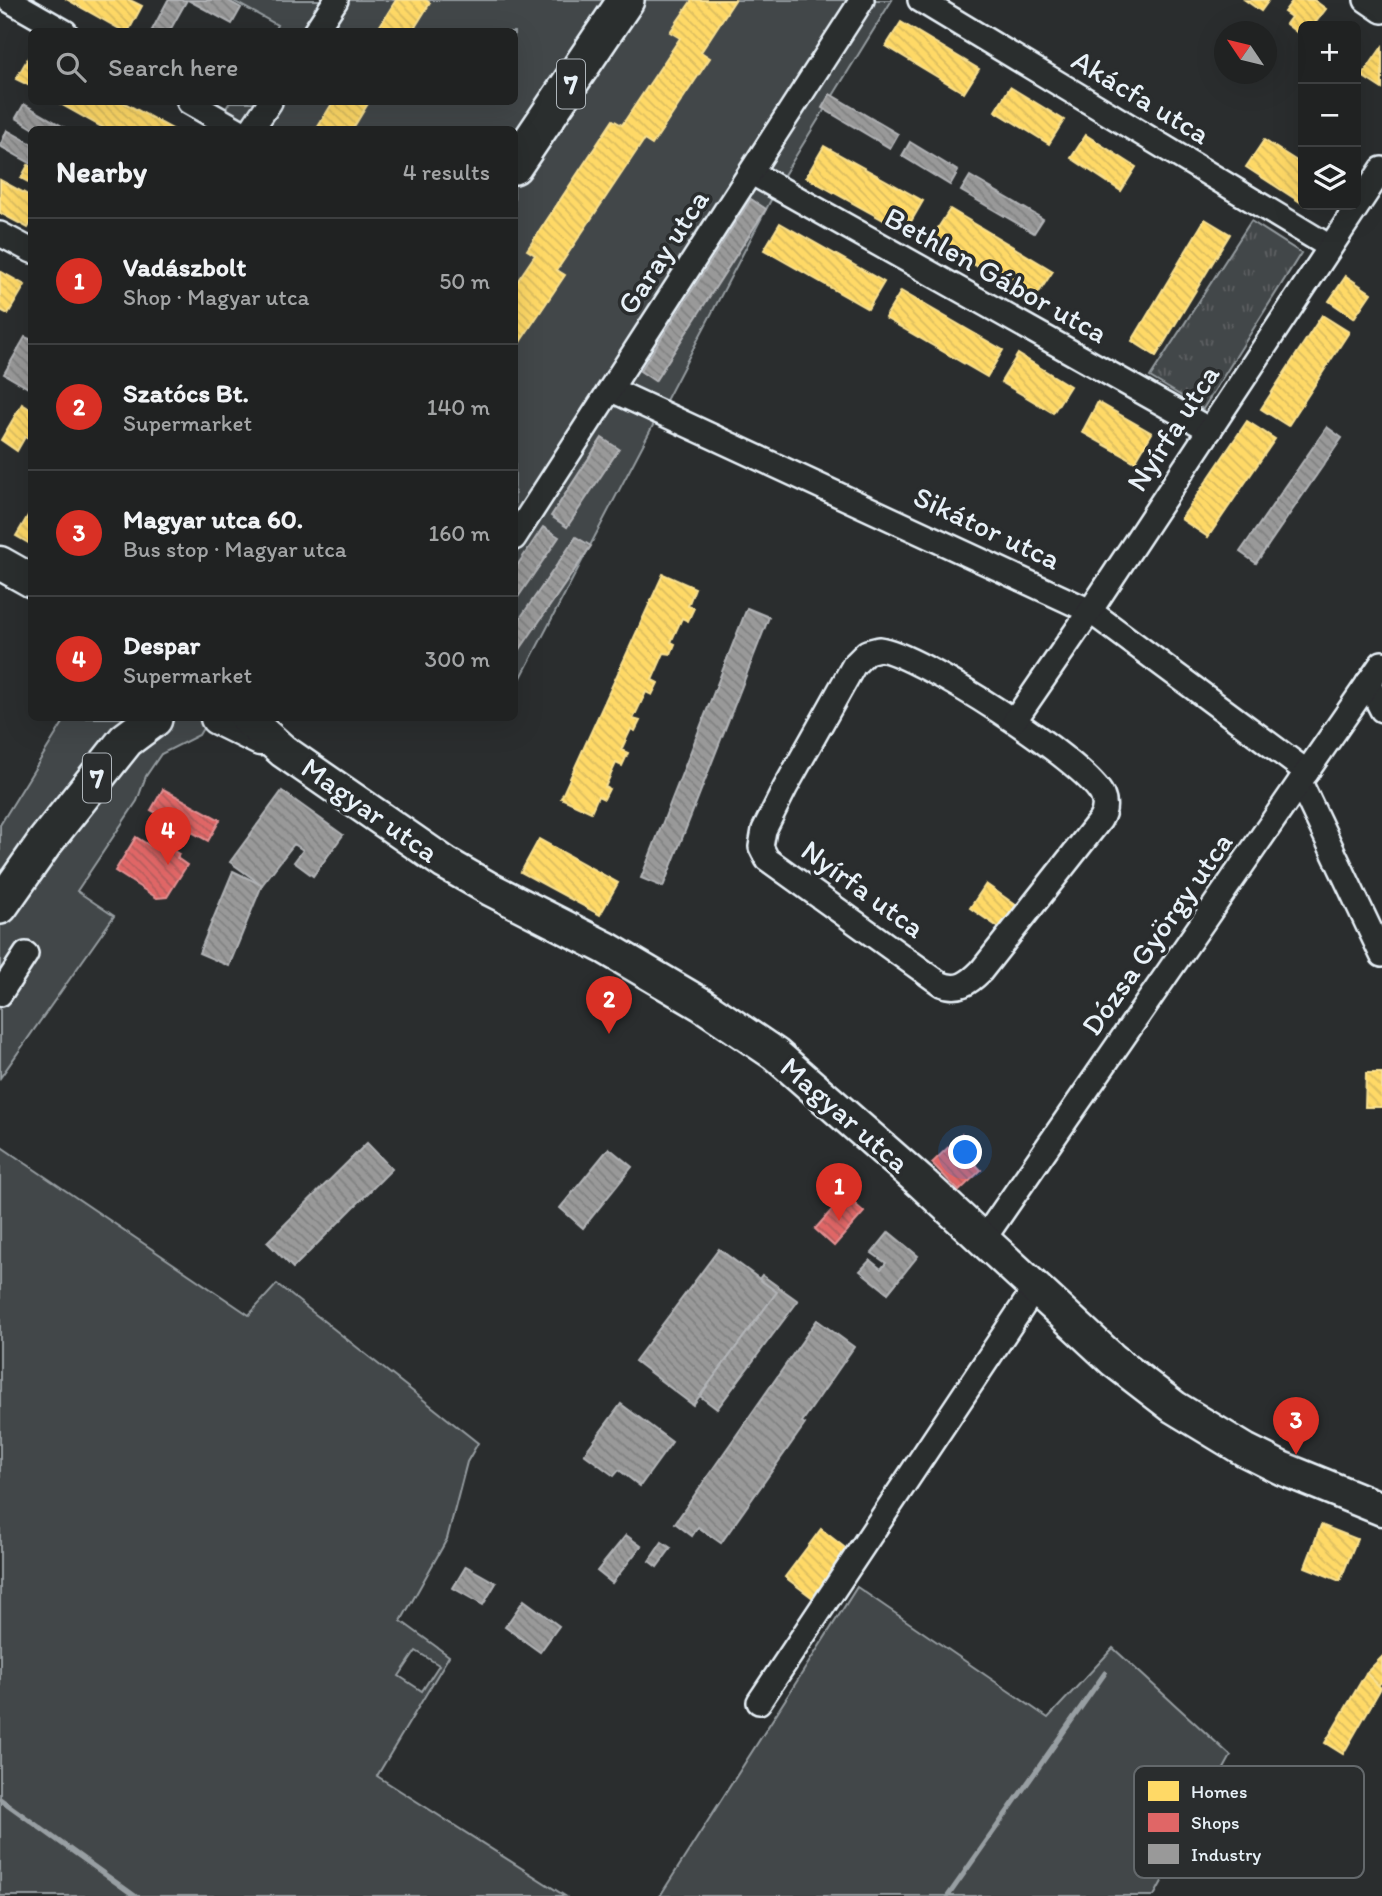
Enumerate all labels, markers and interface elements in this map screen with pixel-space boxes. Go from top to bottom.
north arrow [1214,21,1277,84]
map controls [1298,21,1361,210]
button: + [1298,21,1361,84]
search box [28,28,518,105]
street label: Akácfa utca [1065,41,1217,152]
icon: search [52,48,90,86]
text: Search here [108,51,238,83]
road number: 7 [557,60,585,108]
button: − [1298,84,1361,147]
button: layers [1298,147,1361,210]
text: Nearby [56,153,147,190]
text: 4 results [403,158,490,186]
street label: Garay utca [609,182,717,321]
street label: Bethlen Gábor utca [878,198,1114,351]
text: Vadászbolt [123,251,246,283]
text: 1 [74,267,84,295]
text: 50 m [439,267,490,295]
text: Shop · Magyar utca [123,283,309,311]
street label: Nyírfa utca [1118,357,1228,498]
text: Szatócs Bt. [123,377,249,409]
text: 2 [73,393,85,421]
text: 140 m [427,393,490,421]
text: Supermarket [123,409,252,437]
street label: Sikátor utca [908,477,1067,578]
text: Magyar utca 60. [123,503,303,535]
text: 3 [73,519,85,547]
text: 160 m [428,519,490,547]
text: Bus stop · Magyar utca [123,535,347,563]
text: Despar [123,629,200,661]
text: 4 [72,645,86,673]
text: 300 m [425,645,490,673]
text: Supermarket [123,661,252,689]
street label: Magyar utca [294,749,446,871]
road number: 7 [83,754,111,802]
pin: 4 [145,807,191,865]
street label: Dózsa György utca [1073,825,1240,1042]
street label: Nyírfa utca [794,831,933,946]
pin: 2 [586,976,632,1034]
street label: Magyar utca [773,1048,918,1181]
your location [948,1135,982,1169]
pin: 1 [816,1163,862,1221]
pin: 3 [1273,1397,1319,1455]
legend [1134,1766,1364,1878]
text: Homes [1191,1780,1247,1803]
text: Shops [1191,1811,1240,1834]
text: Industry [1191,1843,1261,1866]

